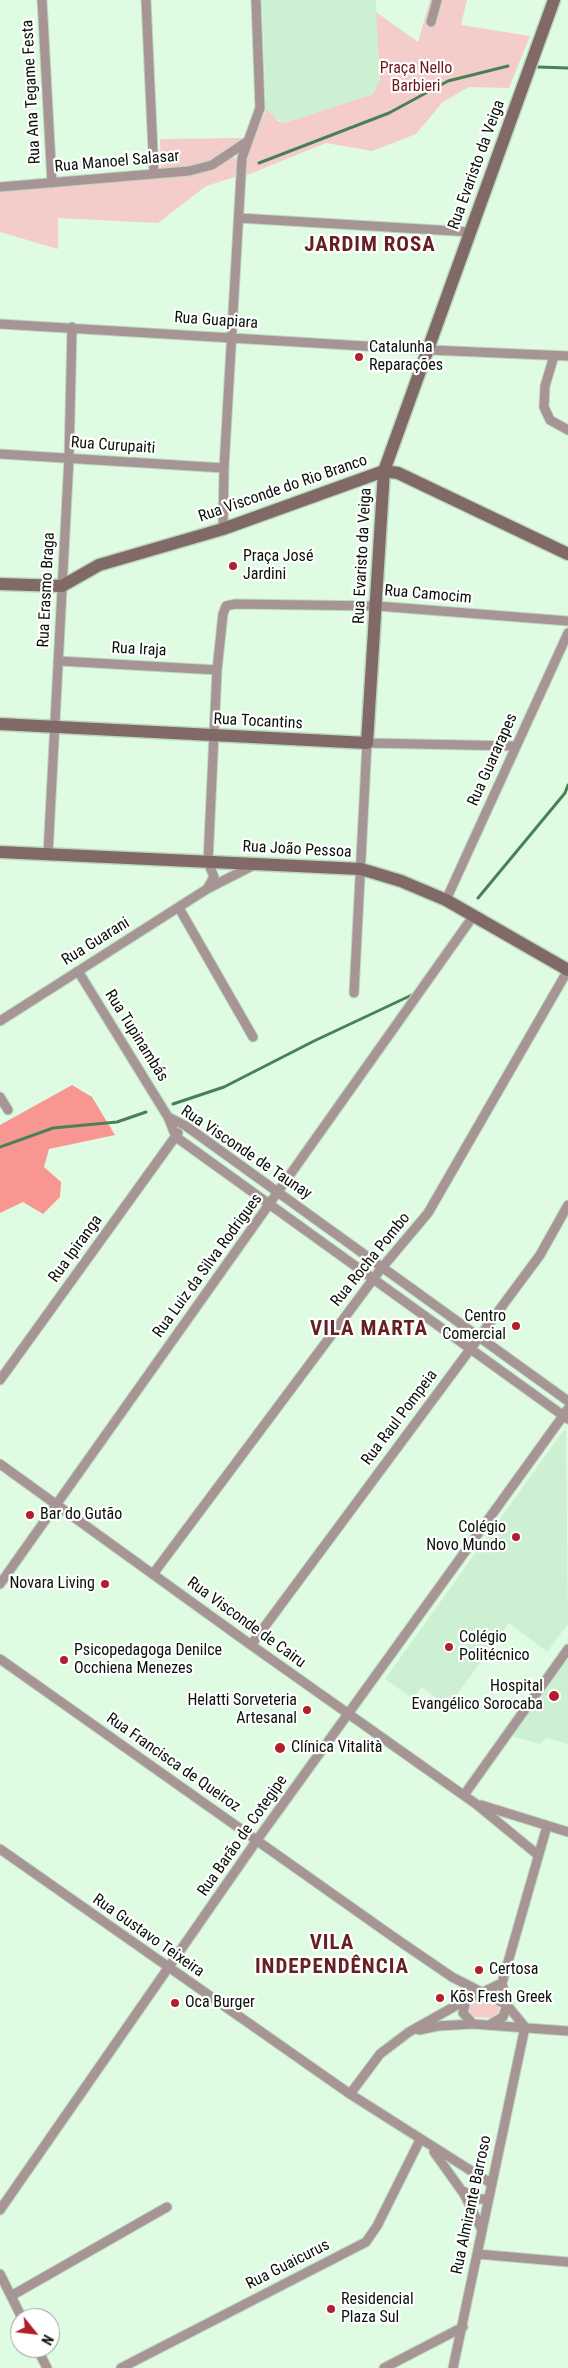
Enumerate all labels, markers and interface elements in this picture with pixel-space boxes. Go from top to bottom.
street label: Rua Ana Tegame Festa [19,19,45,165]
park label: Praça Nello Barbieri [380,59,452,97]
street label: Rua Evaristo da Veiga [445,98,509,232]
street label: Rua Manoel Salasar [54,147,180,177]
district label: JARDIM ROSA [303,233,437,259]
street label: Rua Guapiara [173,308,259,334]
place label: Catalunha Reparações [369,338,443,376]
marker: Catalunha Reparações [353,351,365,363]
street label: Rua Curupaiti [70,433,156,459]
street label: Rua Visconde do Rio Branco [196,451,370,527]
street label: Rua Evaristo da Veiga [350,487,376,625]
street label: Rua Erasmo Braga [34,532,60,648]
place label: Praça José Jardini [243,547,313,585]
marker: Praça José Jardini [227,560,239,572]
street label: Rua Camocim [384,582,472,608]
street label: Rua Iraja [111,639,167,661]
street label: Rua Tocantins [213,710,303,734]
street label: Rua Guararapes [464,711,522,809]
street label: Rua João Pessoa [242,838,352,862]
street label: Rua Guarani [59,914,133,970]
street label: Rua Tupinambás [100,986,172,1086]
street label: Rua Visconde de Taunay [177,1102,315,1204]
street label: Rua Luiz da Silva Rodrigues [149,1190,267,1342]
street label: Rua Rocha Pombo [327,1209,415,1311]
street label: Rua Ipiranga [45,1212,107,1286]
place label: Centro Comercial [442,1307,506,1345]
district label: VILA MARTA [309,1317,429,1343]
marker: Centro Comercial [510,1320,522,1332]
street label: Rua Raul Pompeia [358,1367,442,1469]
place label: Bar do Gutão [40,1505,122,1525]
marker: Bar do Gutão [24,1509,36,1521]
place label: Colégio Novo Mundo [426,1518,506,1556]
marker: Colégio Novo Mundo [510,1531,522,1543]
place label: Novara Living [9,1574,95,1594]
street label: Rua Visconde de Cairu [183,1574,309,1672]
marker: Novara Living [99,1578,111,1590]
place label: Colégio Politécnico [459,1628,530,1666]
place label: Psicopedagoga Denilce Occhiena Menezes [74,1641,222,1679]
marker: Colégio Politécnico [443,1641,455,1653]
marker: Psicopedagoga Denilce Occhiena Menezes [58,1654,70,1666]
place label: Hospital Evangélico Sorocaba [412,1677,543,1715]
marker: Hospital Evangélico Sorocaba [547,1689,561,1703]
place label: Helatti Sorveteria Artesanal [187,1691,297,1729]
marker: Helatti Sorveteria Artesanal [301,1704,313,1716]
street label: Rua Francisca de Queiroz [102,1709,244,1817]
place label: Clínica Vitalità [291,1738,382,1758]
marker: Clínica Vitalità [273,1741,287,1755]
street label: Rua Barão de Cotegipe [194,1772,292,1900]
street label: Rua Gustavo Teixeira [89,1890,207,1982]
district label: VILA INDEPENDÊNCIA [253,1931,411,1981]
place label: Certosa [489,1960,538,1980]
marker: Certosa [473,1964,485,1976]
place label: Kōs Fresh Greek [450,1988,552,2008]
marker: Kōs Fresh Greek [434,1992,446,2004]
place label: Oca Burger [185,1993,255,2013]
marker: Oca Burger [169,1997,181,2009]
street label: Rua Almirante Barroso [448,2134,496,2276]
street label: Rua Guaicurus [243,2236,333,2294]
place label: Residencial Plaza Sul [341,2290,414,2328]
marker: Residencial Plaza Sul [325,2303,337,2315]
north arrow [10,2308,60,2358]
text: N [38,2332,56,2347]

